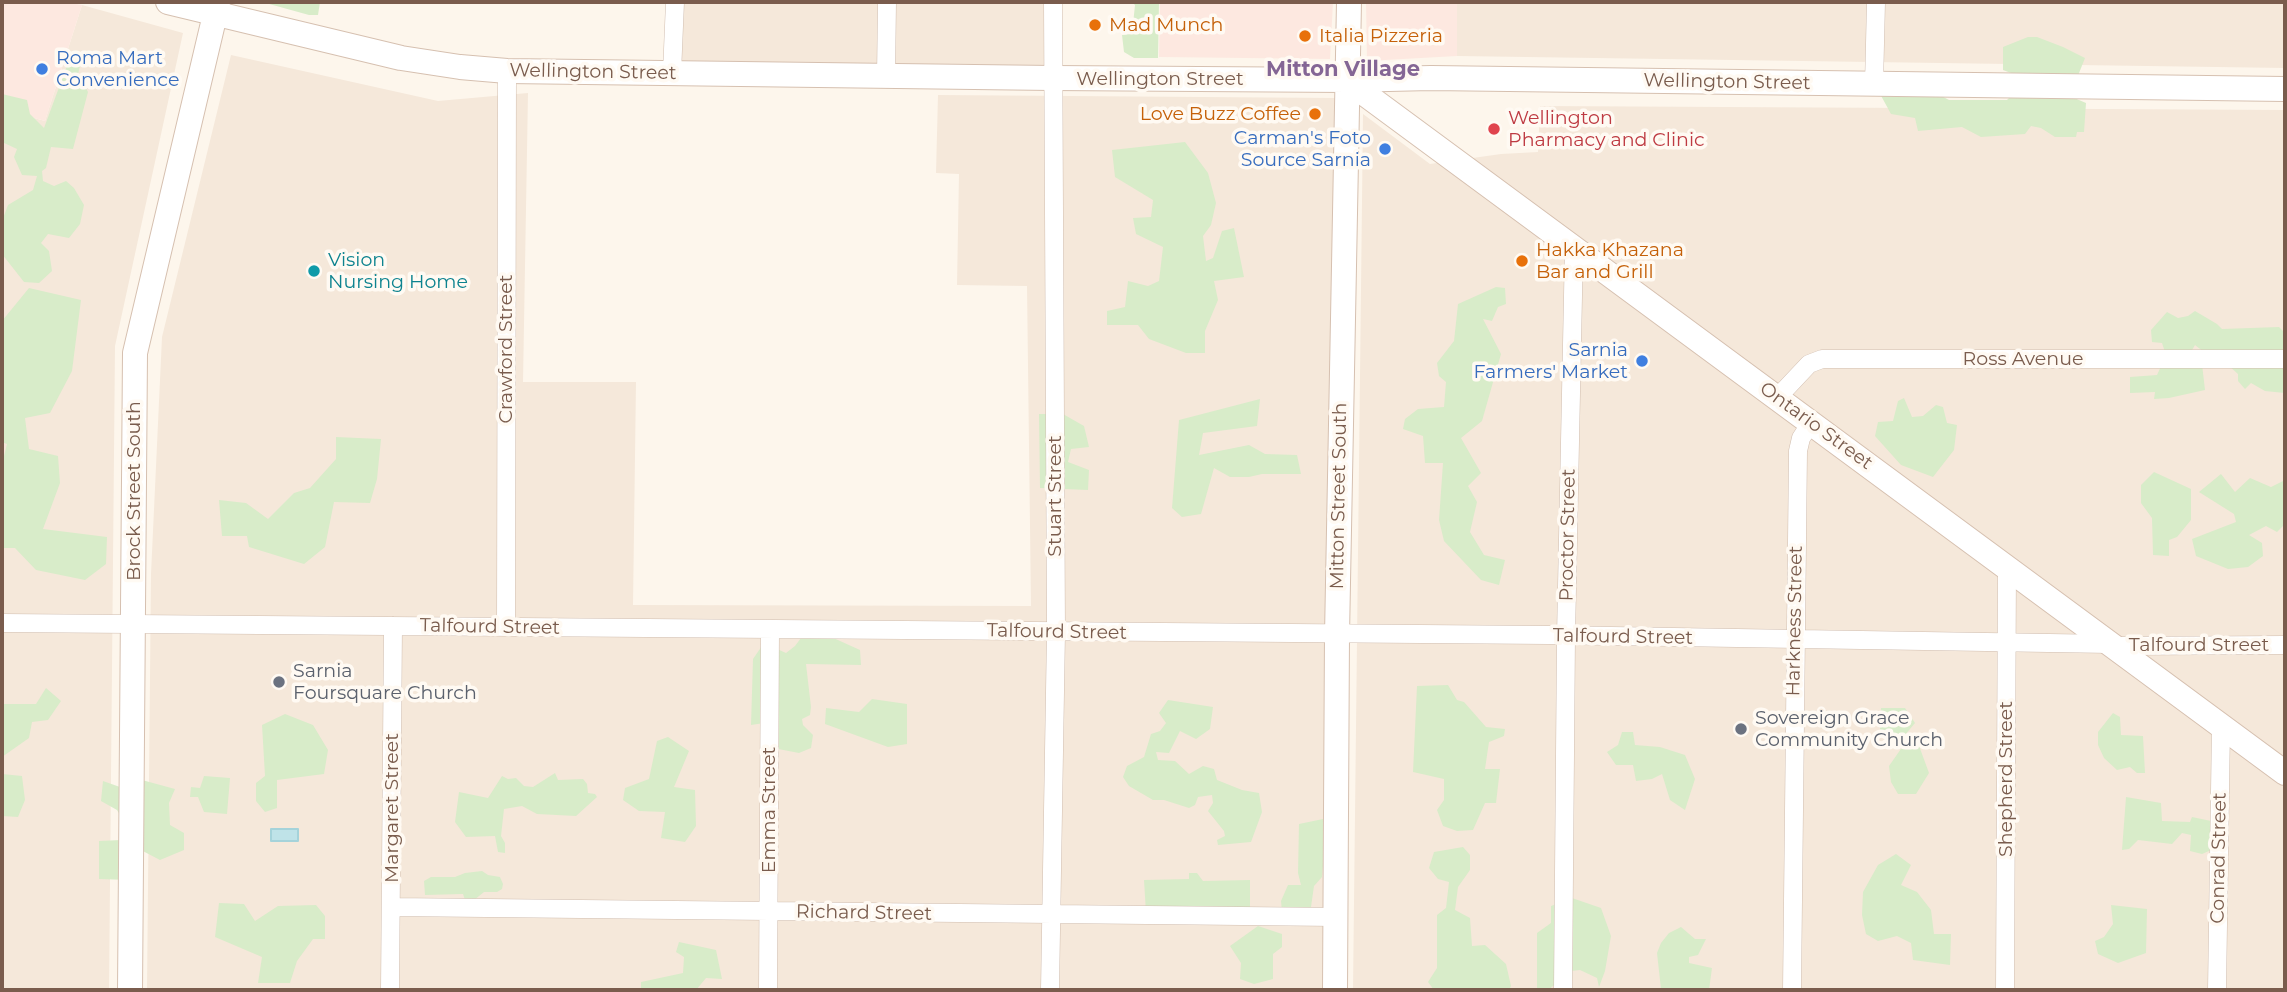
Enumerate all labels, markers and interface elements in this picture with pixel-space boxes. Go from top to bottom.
place label: Mad Munch [1109,14,1223,36]
marker: Mad Munch [1087,17,1103,33]
place label: Italia Pizzeria [1319,25,1443,47]
marker: Italia Pizzeria [1297,28,1313,44]
place label: Roma Mart Convenience [56,47,179,91]
district label: Mitton Village [1266,57,1420,83]
street label: Wellington Street [509,59,677,85]
marker: Roma Mart Convenience [34,61,50,77]
street label: Wellington Street [1076,68,1244,90]
street label: Wellington Street [1643,69,1811,95]
place label: Love Buzz Coffee [1140,103,1301,125]
marker: Love Buzz Coffee [1307,106,1323,122]
place label: Wellington Pharmacy and Clinic [1508,107,1705,151]
marker: Wellington Pharmacy and Clinic [1486,121,1502,137]
place label: Carman's Foto Source Sarnia [1234,127,1371,171]
marker: Carman's Foto Source Sarnia [1377,141,1393,157]
place label: Hakka Khazana Bar and Grill [1536,239,1684,283]
place label: Vision Nursing Home [328,249,468,293]
marker: Hakka Khazana Bar and Grill [1514,253,1530,269]
marker: Vision Nursing Home [306,263,322,279]
street label: Crawford Street [495,275,517,423]
place label: Sarnia Farmers' Market [1473,339,1628,383]
street label: Ross Avenue [1963,348,2083,370]
marker: Sarnia Farmers' Market [1634,353,1650,369]
street label: Ontario Street [1755,377,1877,475]
street label: Brock Street South [123,401,145,581]
street label: Mitton Street South [1326,402,1352,590]
street label: Stuart Street [1044,435,1066,557]
street label: Proctor Street [1555,468,1581,602]
street label: Harkness Street [1782,545,1808,697]
street label: Talfourd Street [420,614,560,640]
street label: Talfourd Street [987,619,1127,645]
street label: Talfourd Street [1553,624,1693,650]
street label: Talfourd Street [2129,634,2269,656]
place label: Sarnia Foursquare Church [293,660,477,704]
marker: Sarnia Foursquare Church [271,674,287,690]
street label: Shepherd Street [1995,701,2017,857]
place label: Sovereign Grace Community Church [1755,707,1943,751]
marker: Sovereign Grace Community Church [1733,721,1749,737]
street label: Margaret Street [381,733,403,883]
street label: Emma Street [758,747,780,873]
street label: Conrad Street [2206,792,2232,924]
street label: Richard Street [796,900,932,926]

